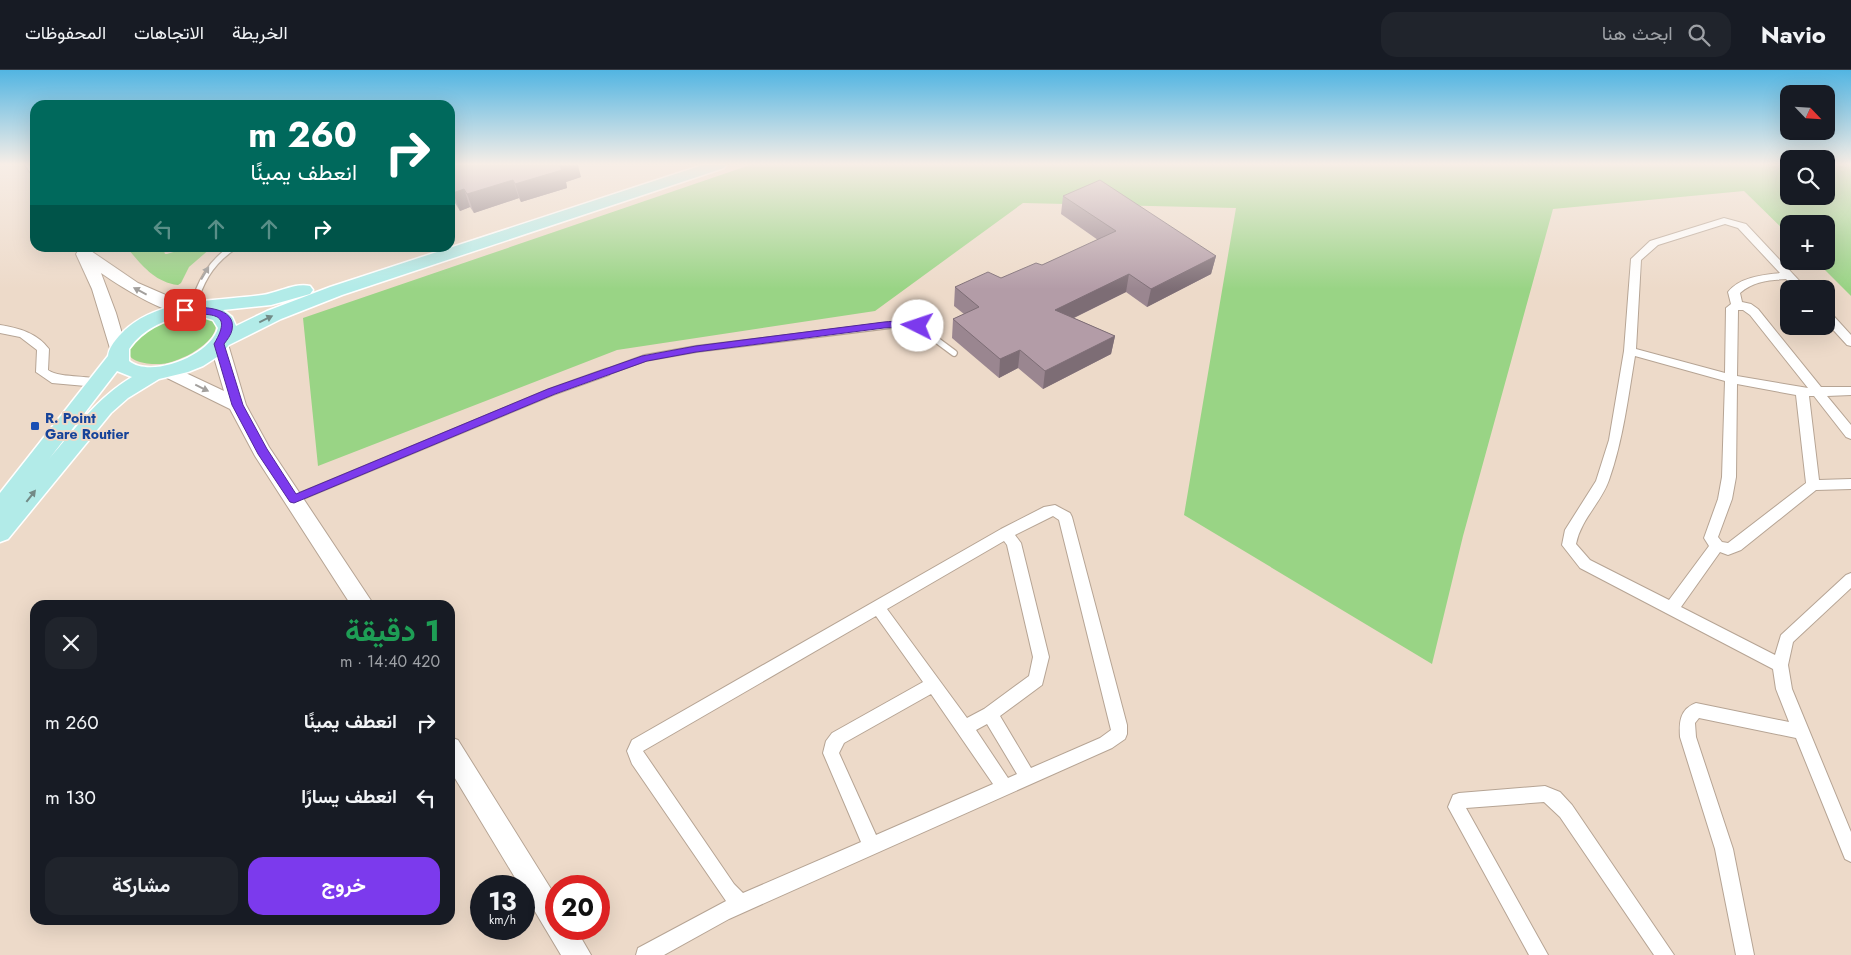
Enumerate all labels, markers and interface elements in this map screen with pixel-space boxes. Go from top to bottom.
search box [1381,12,1731,57]
text: Navio [1761,17,1826,52]
text: المحفوظات [25,20,106,46]
text: الاتجاهات [134,20,204,46]
text: الخريطة [232,20,288,46]
text: ابحث هنا [1602,20,1673,47]
icon: search [1685,21,1713,49]
north arrow [1780,85,1835,140]
map controls [1780,85,1835,335]
text: 260 m [248,110,357,160]
icon: right [375,120,440,185]
button: search [1780,150,1835,205]
text: انعطف يمينًا [251,156,357,188]
icon: left [149,215,177,243]
icon: ahead [202,215,230,243]
icon: ahead [255,215,283,243]
icon: right [308,215,336,243]
button: + [1780,215,1835,270]
one-way arrow [201,267,210,280]
button: − [1780,280,1835,335]
one-way arrow [133,287,147,295]
pin [164,289,206,331]
icon: arrive [171,296,199,324]
position arrow [891,299,943,351]
one-way arrow [259,315,273,323]
one-way arrow [195,384,209,392]
place label: R. Point Gare Routier [45,408,129,444]
marker: R. Point Gare Routier [29,420,41,432]
one-way arrow [26,490,37,503]
text: 1 دقيقة [345,609,440,652]
button: close [45,617,97,669]
text: 420 m · 14:40 [340,650,440,673]
text: انعطف يمينًا [304,708,397,735]
text: 260 m [45,709,99,736]
icon: right [412,709,440,737]
text: انعطف يسارًا [301,783,397,810]
text: 130 m [45,784,96,811]
icon: left [412,784,440,812]
button: مشاركة [45,857,238,915]
button: خروج [248,857,440,915]
speed limit sign: 20 [545,875,610,940]
text: 13 [488,883,517,919]
text: km/h [489,911,516,929]

